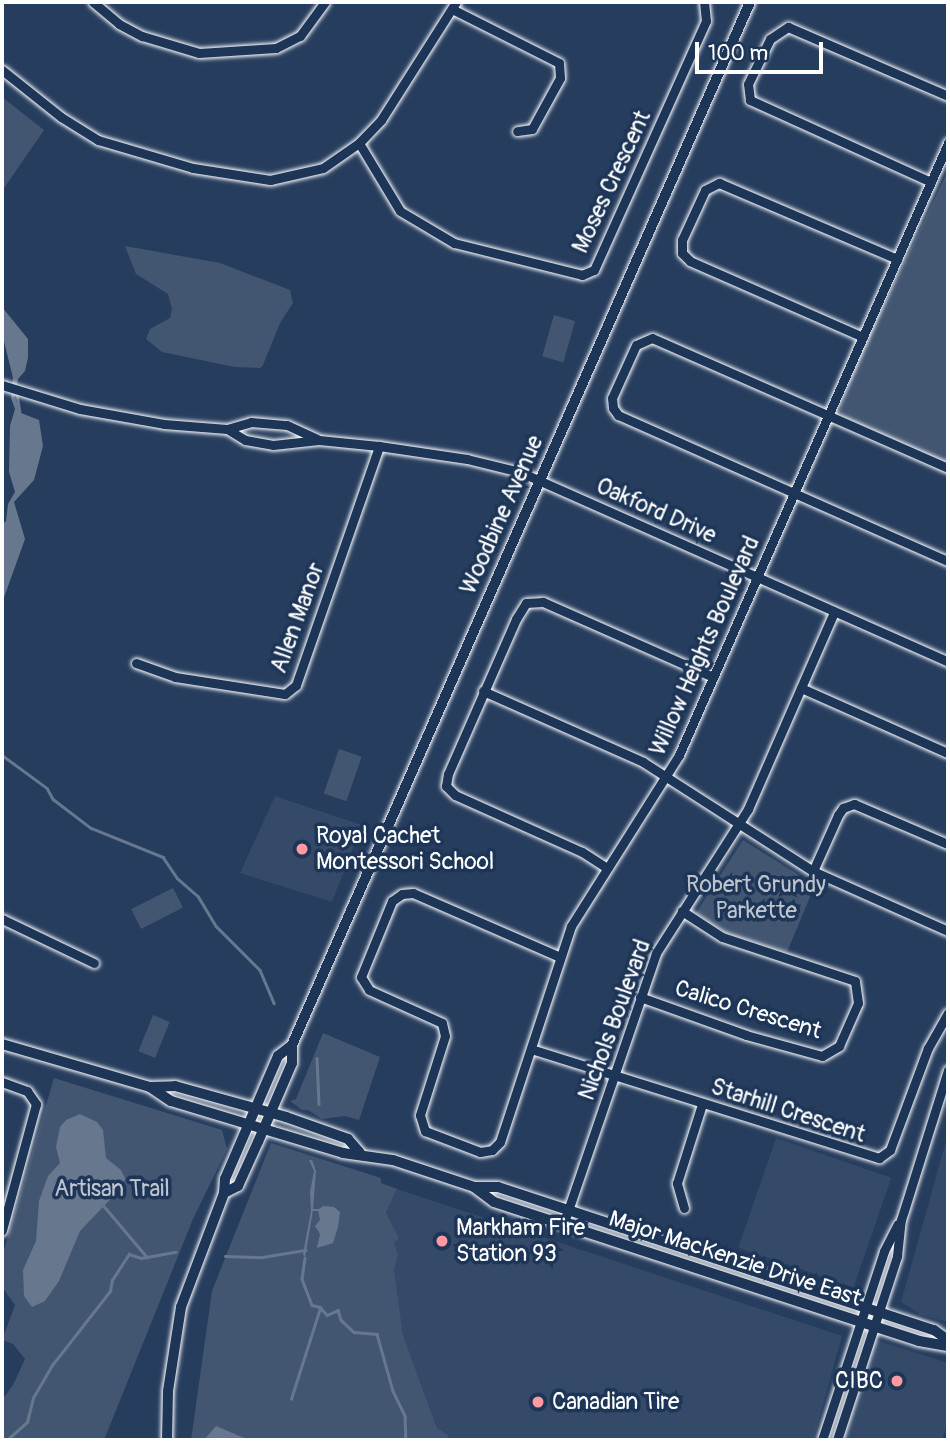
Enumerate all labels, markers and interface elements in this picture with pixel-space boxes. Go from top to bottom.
scale bar [698,28,826,72]
text: 100 m [708,40,768,67]
street label: Moses Crescent [567,106,657,258]
street label: Woodbine Avenue [455,431,549,599]
street label: Oakford Drive [592,472,720,550]
street label: Willow Heights Boulevard [644,532,766,760]
street label: Allen Manor [265,559,331,677]
place label: Royal Cachet Montessori School [316,822,494,876]
marker: Royal Cachet Montessori School [294,841,310,857]
park label: Robert Grundy Parkette [686,871,826,925]
street label: Nichols Boulevard [573,936,657,1104]
street label: Calico Crescent [671,975,825,1045]
street label: Starhill Crescent [707,1073,869,1149]
park label: Artisan Trail [54,1175,170,1203]
street label: Major MacKenzie Drive East [605,1205,865,1313]
place label: Markham Fire Station 93 [456,1214,585,1268]
marker: Markham Fire Station 93 [434,1233,450,1249]
place label: CIBC [835,1367,883,1395]
marker: CIBC [889,1373,905,1389]
place label: Canadian Tire [552,1388,679,1416]
marker: Canadian Tire [530,1394,546,1410]

